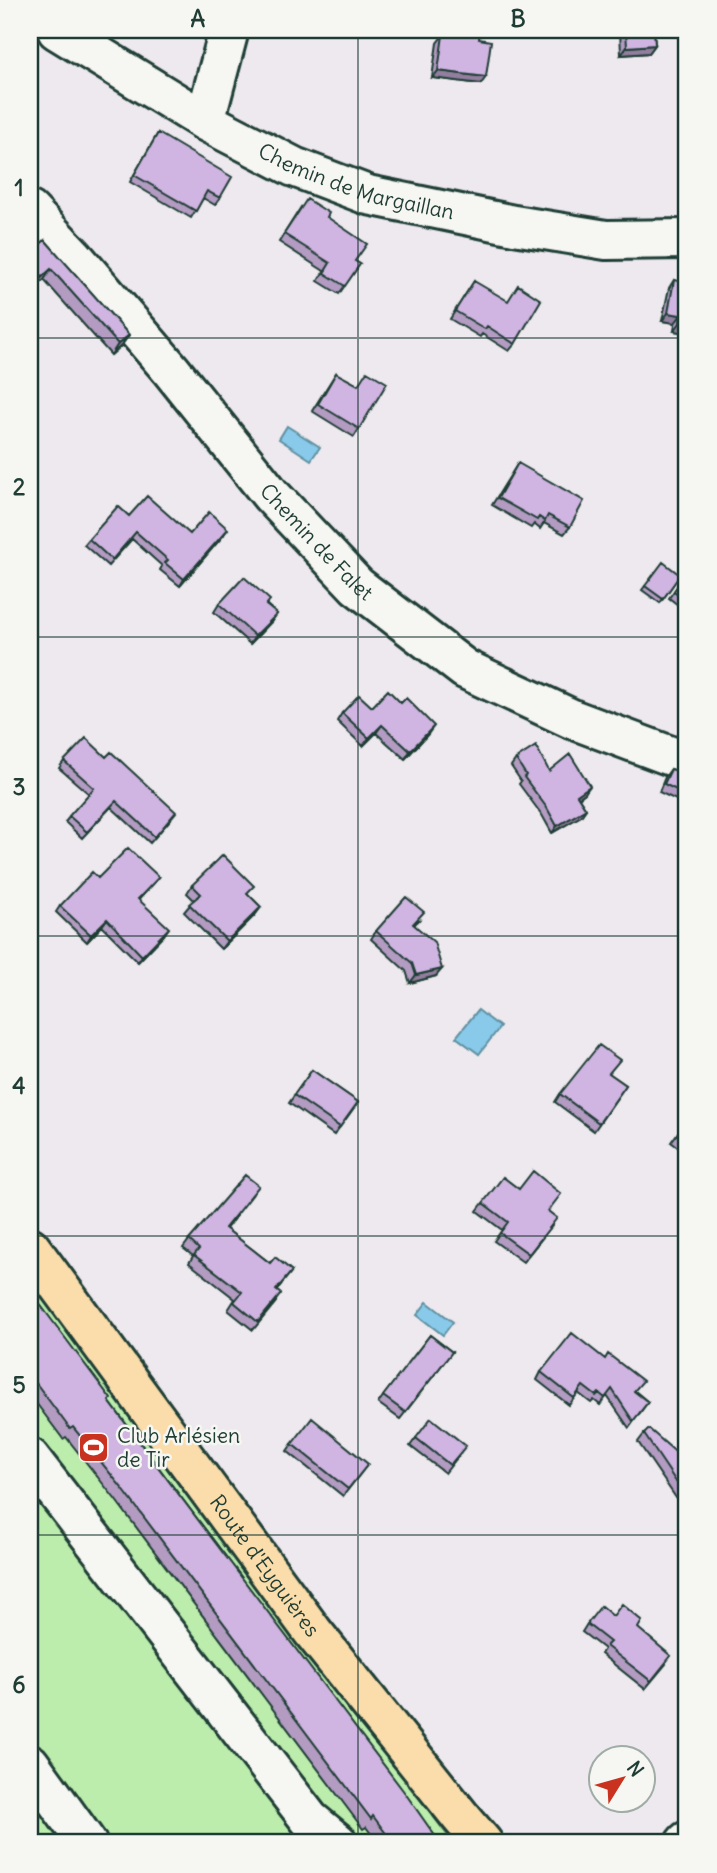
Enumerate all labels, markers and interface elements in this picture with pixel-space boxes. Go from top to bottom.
text: A [191,4,206,33]
text: B [510,4,526,33]
street label: Chemin de Margaillan [254,137,457,225]
text: 1 [14,173,24,202]
text: 2 [13,472,26,501]
street label: Chemin de Falet [254,478,378,606]
text: 3 [12,772,26,801]
text: 4 [12,1071,26,1100]
text: 5 [12,1370,26,1399]
place label: Club Arlésien de Tir [117,1422,240,1473]
sports icon: Club Arlésien de Tir [77,1431,111,1465]
street label: Route d'Eyguières [204,1489,326,1642]
text: 6 [12,1670,26,1699]
north arrow [588,1744,658,1814]
text: N [622,1756,649,1781]

